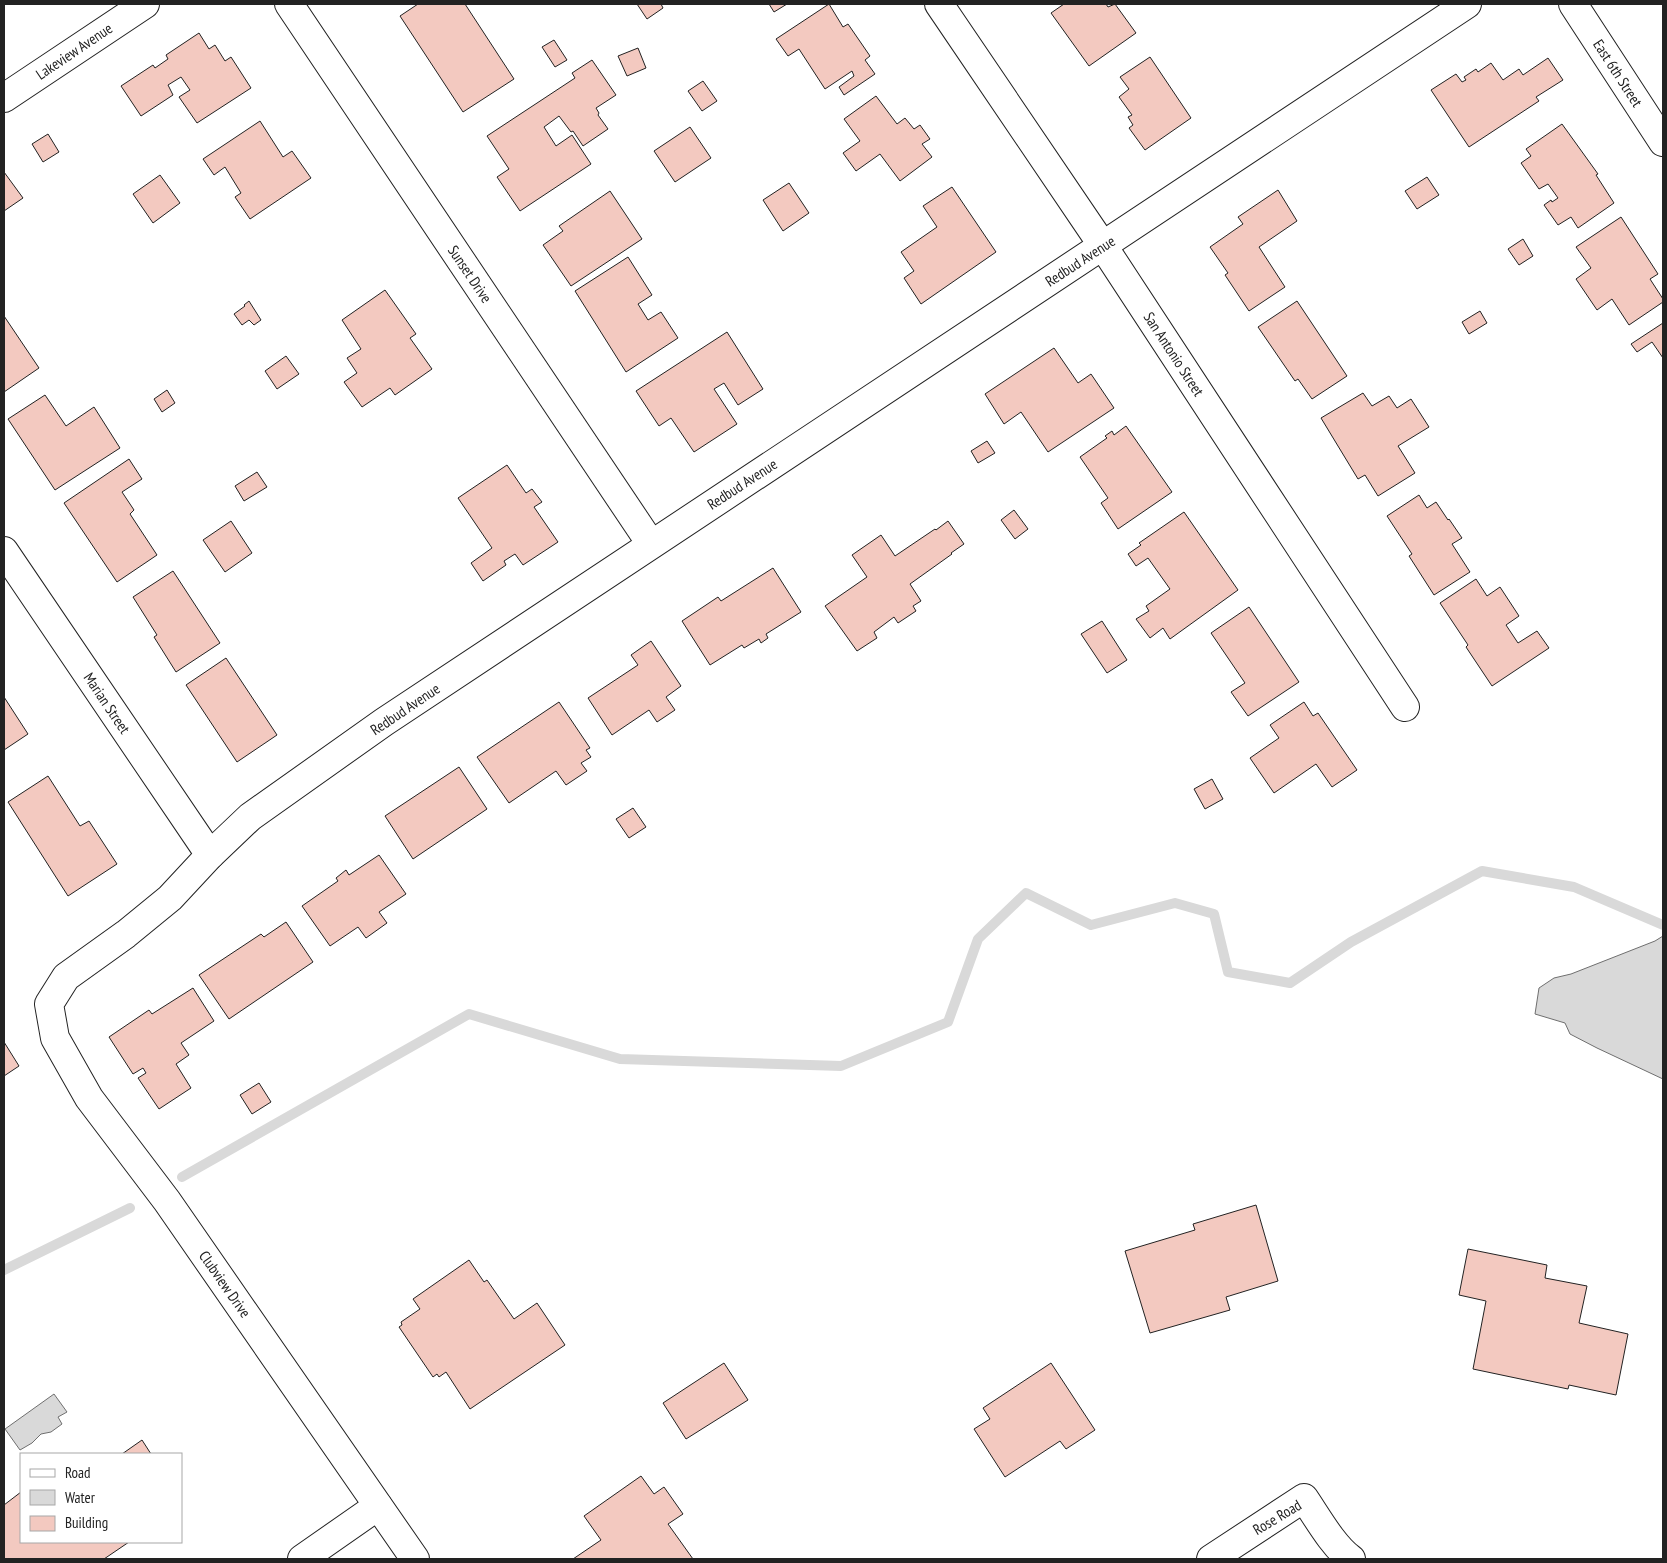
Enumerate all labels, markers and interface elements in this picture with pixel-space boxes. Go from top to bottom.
street label: Lakeview Avenue [32,19,116,83]
street label: East 6th Street [1589,36,1647,110]
street label: Redbud Avenue [1041,231,1119,291]
street label: Sunset Drive [444,242,496,306]
street label: San Antonio Street [1140,308,1208,400]
street label: Redbud Avenue [703,454,781,514]
street label: Marian Street [80,669,134,737]
street label: Redbud Avenue [367,679,443,739]
street label: Clubview Drive [195,1247,255,1321]
legend [20,1453,182,1543]
text: Road [65,1463,91,1482]
text: Water [65,1488,96,1507]
street label: Rose Road [1249,1495,1305,1539]
text: Building [65,1513,108,1532]

